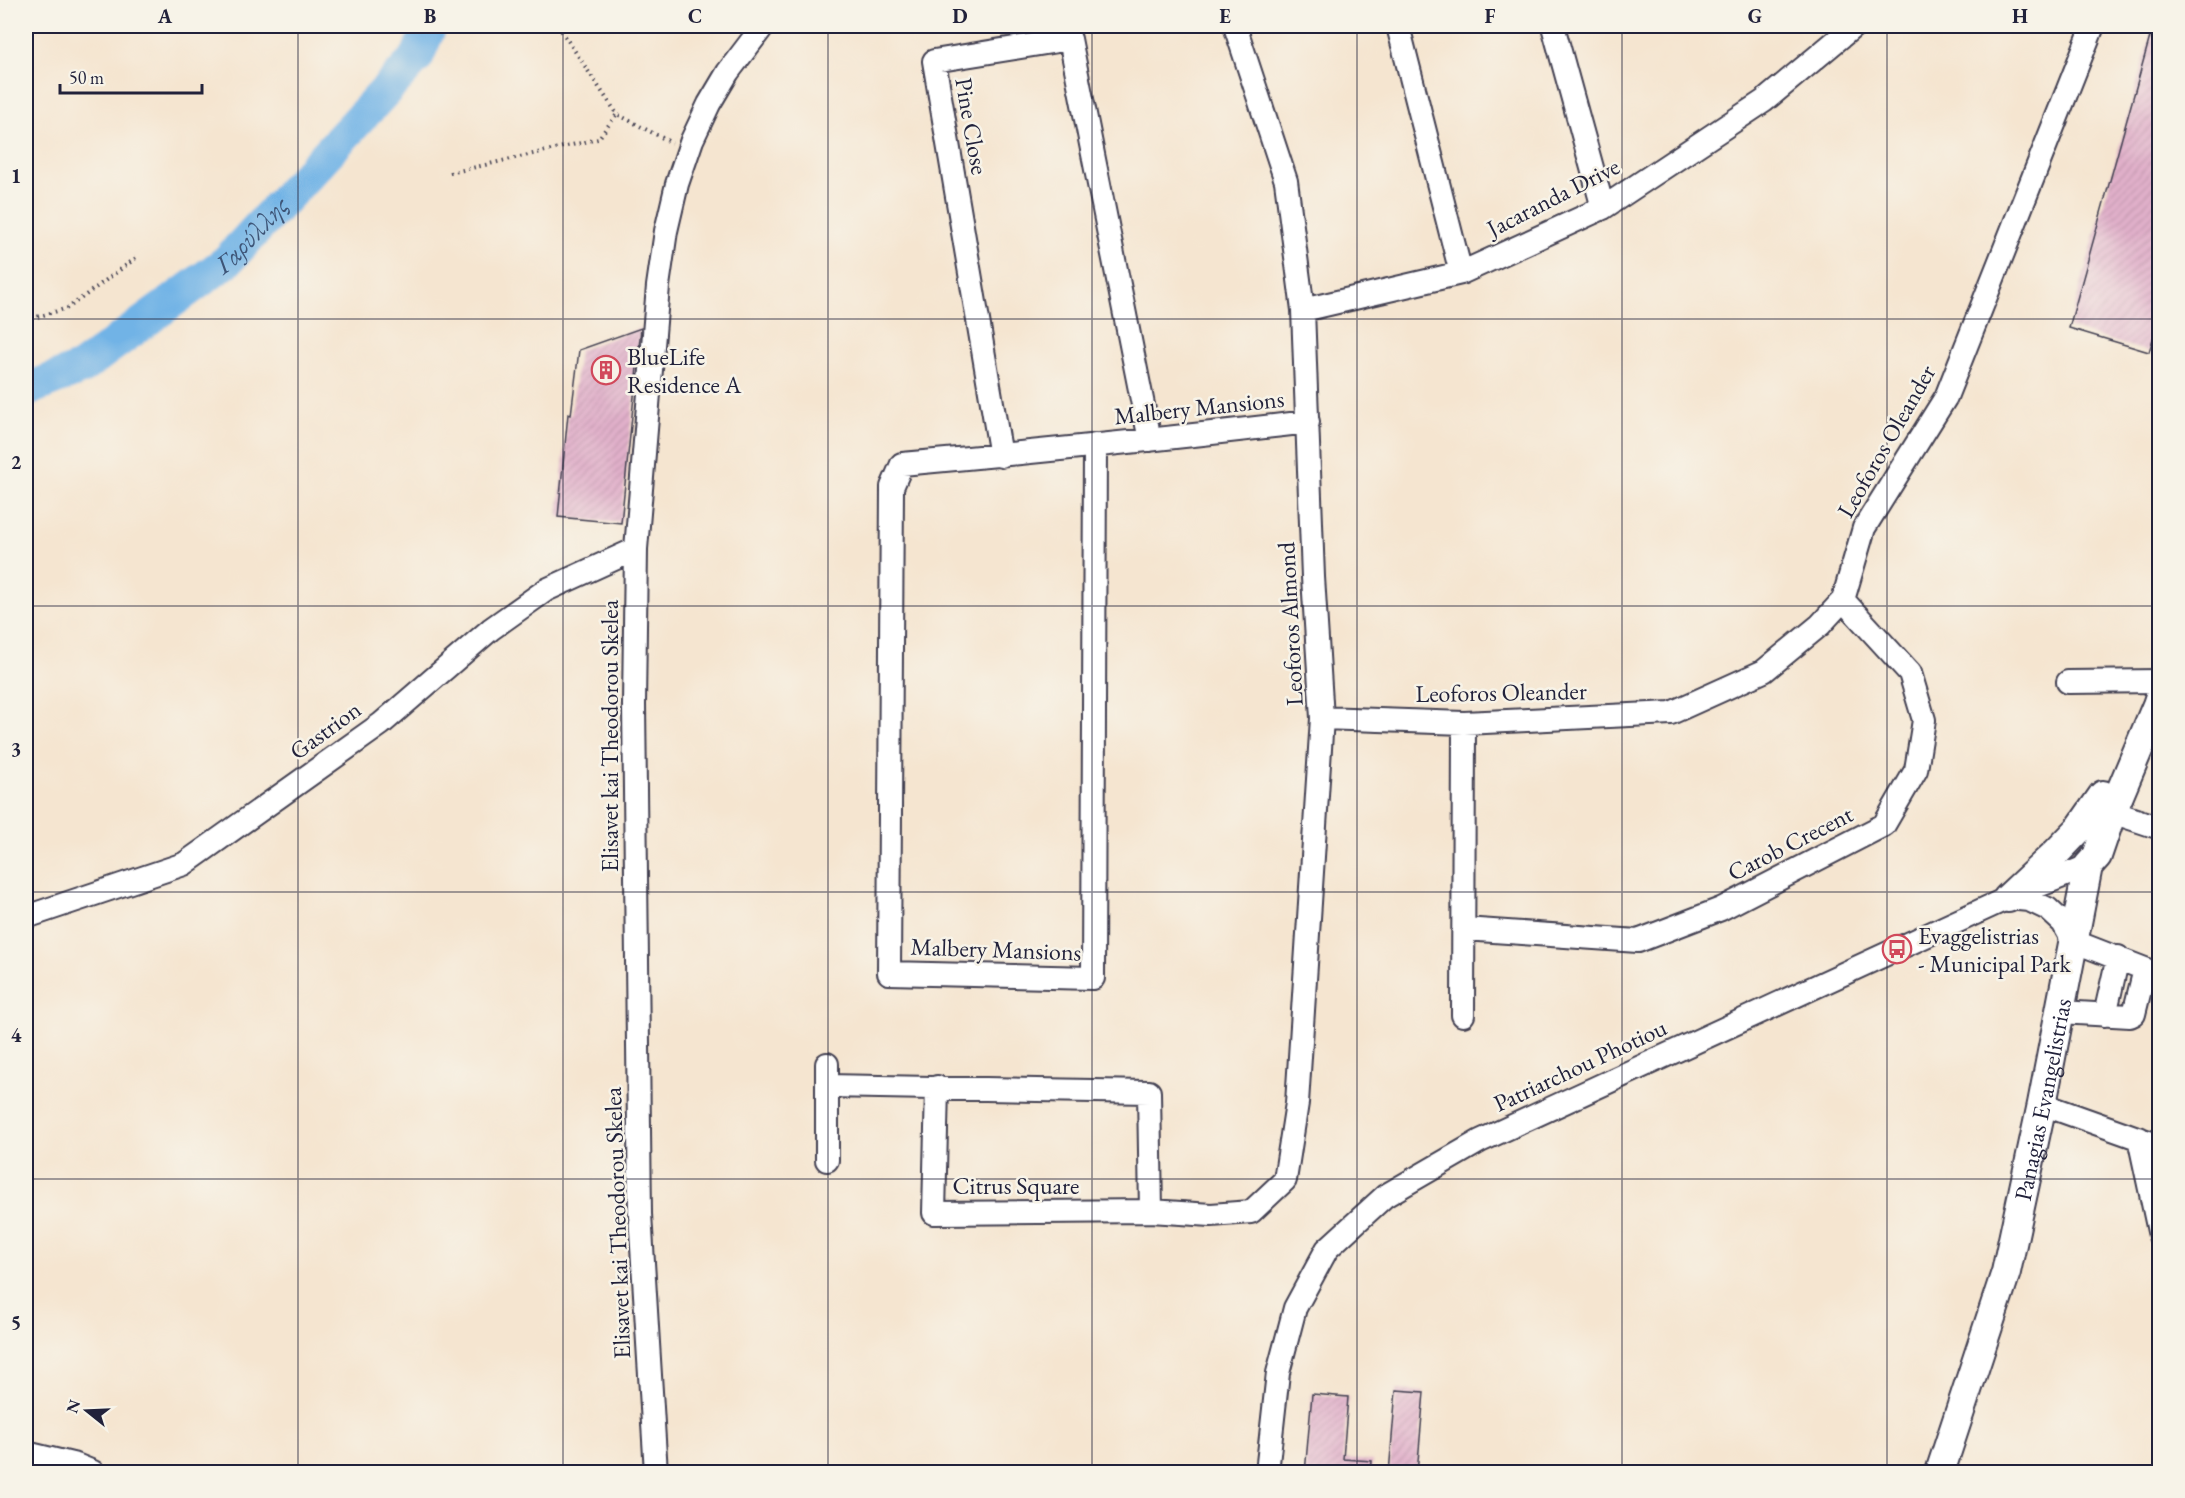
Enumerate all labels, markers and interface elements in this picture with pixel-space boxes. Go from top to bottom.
text: A [157,3,173,29]
text: B [424,3,436,29]
text: C [688,3,702,29]
text: D [952,3,968,29]
text: E [1219,3,1231,29]
text: F [1485,3,1496,29]
text: G [1748,3,1762,29]
text: H [2012,3,2028,29]
scale bar [60,57,202,95]
text: 50 m [69,66,104,89]
street label: Pine Close [948,75,996,177]
street label: Jacaranda Drive [1480,150,1625,245]
text: 1 [11,163,21,189]
water label: Γαρύλλης [207,188,297,282]
place label: BlueLife Residence A [627,341,742,400]
building icon: BlueLife Residence A [590,354,622,386]
street label: Leoforos Oleander [1830,359,1942,523]
street label: Malbery Mansions [1112,383,1286,431]
text: 2 [11,449,22,475]
street label: Leoforos Almond [1270,540,1310,707]
street label: Elisavet kai Theodorou Skelea [594,599,625,872]
street label: Leoforos Oleander [1415,675,1587,709]
street label: Gastrion [283,694,367,766]
text: 3 [11,736,21,762]
street label: Carob Crecent [1722,798,1858,888]
place label: Evaggelistrias - Municipal Park [1918,920,2072,979]
street label: Malbery Mansions [910,931,1082,967]
bus stop icon: Evaggelistrias - Municipal Park [1881,933,1913,965]
street label: Panagias Evangelistrias [2006,996,2078,1203]
street label: Patriarchou Photiou [1488,1011,1672,1119]
text: 4 [11,1022,22,1048]
street label: Elisavet kai Theodorou Skelea [597,1086,637,1360]
street label: Citrus Square [953,1170,1079,1201]
text: 5 [11,1309,21,1335]
north arrow [57,1381,117,1441]
text: N [61,1397,85,1416]

